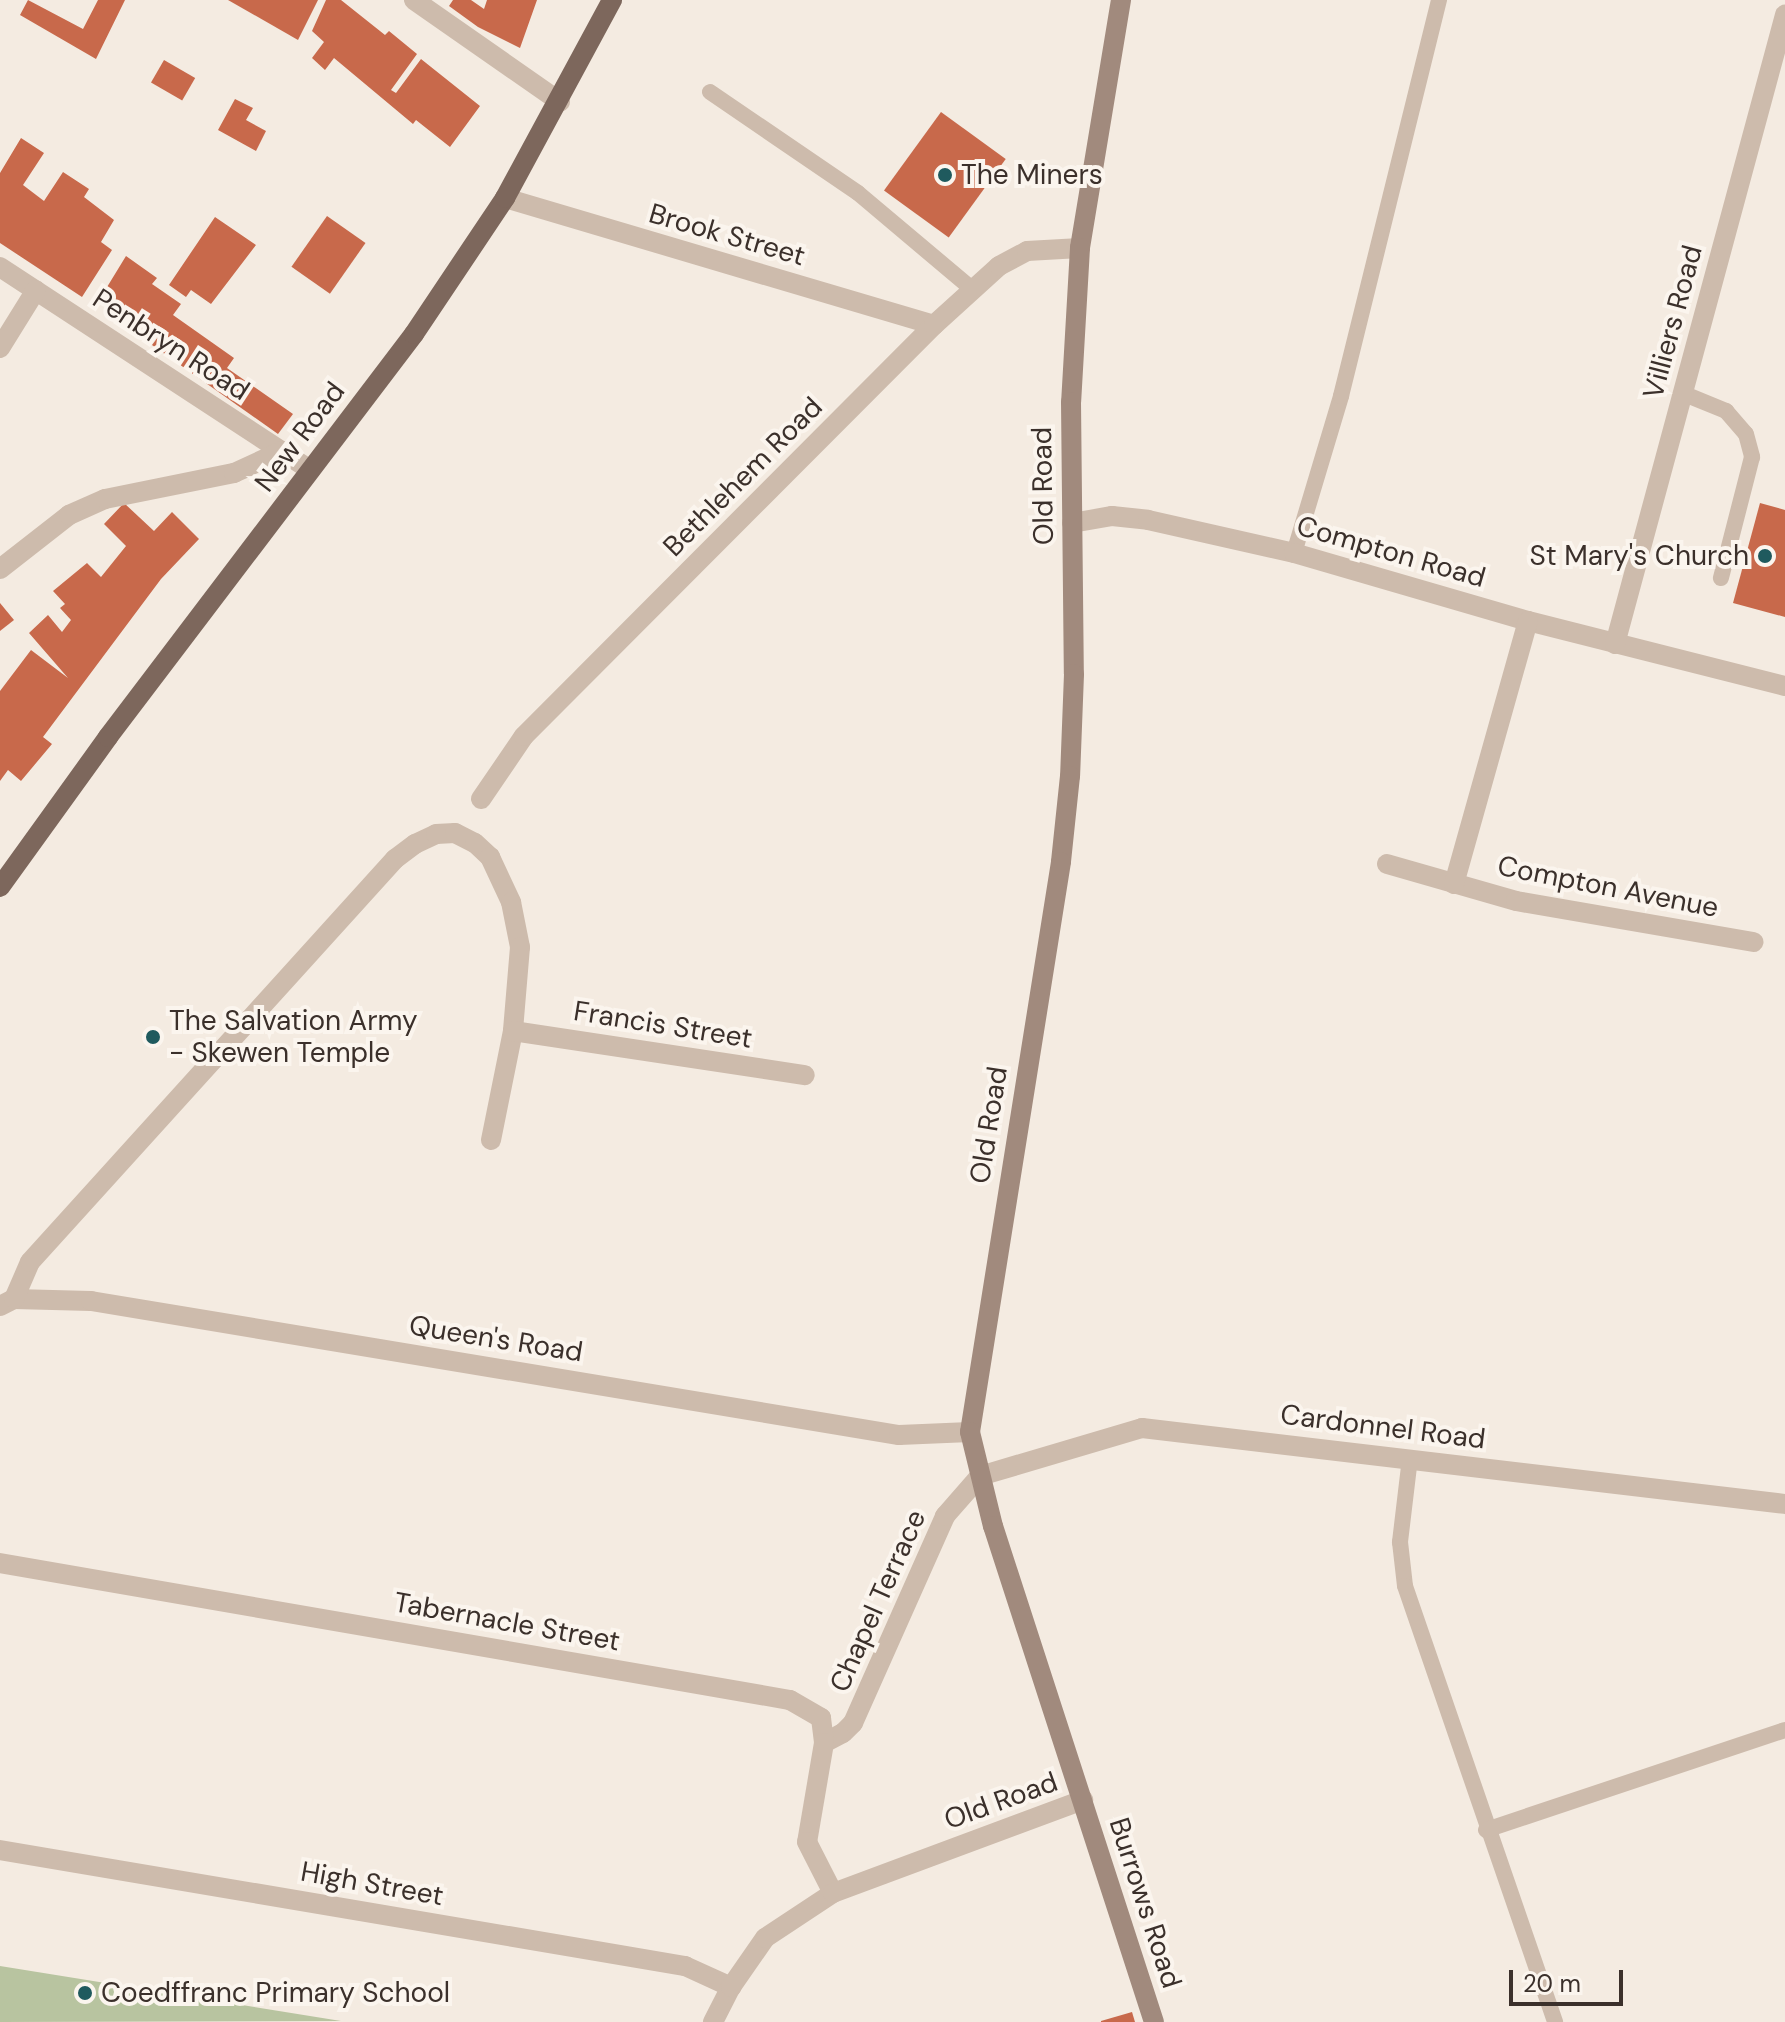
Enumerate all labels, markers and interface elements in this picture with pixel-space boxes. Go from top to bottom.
place label: The Miners [961,158,1103,192]
marker: The Miners [936,166,954,184]
street label: Brook Street [645,197,809,273]
street label: Villiers Road [1636,242,1710,402]
street label: Penbryn Road [87,282,255,408]
street label: New Road [248,376,352,498]
street label: Bethlehem Road [656,390,830,564]
street label: Old Road [1025,427,1061,545]
street label: Compton Road [1293,509,1489,595]
place label: St Mary's Church [1530,539,1749,573]
marker: St Mary's Church [1756,547,1774,565]
street label: Compton Avenue [1495,849,1721,925]
street label: Francis Street [571,994,755,1056]
place label: The Salvation Army - Skewen Temple [169,1004,418,1070]
marker: The Salvation Army - Skewen Temple [144,1028,162,1046]
street label: Old Road [963,1064,1015,1186]
street label: Queen's Road [407,1309,585,1369]
street label: Cardonnel Road [1279,1398,1487,1456]
street label: Chapel Terrace [823,1505,933,1697]
street label: Tabernacle Street [391,1586,623,1658]
street label: Old Road [940,1765,1062,1837]
street label: Burrows Road [1102,1814,1188,1992]
street label: High Street [298,1855,446,1913]
scale bar [1513,1954,1627,2004]
text: 20 m [1523,1968,1581,1999]
place label: Coedffranc Primary School [101,1976,450,2010]
marker: Coedffranc Primary School [76,1984,94,2002]

